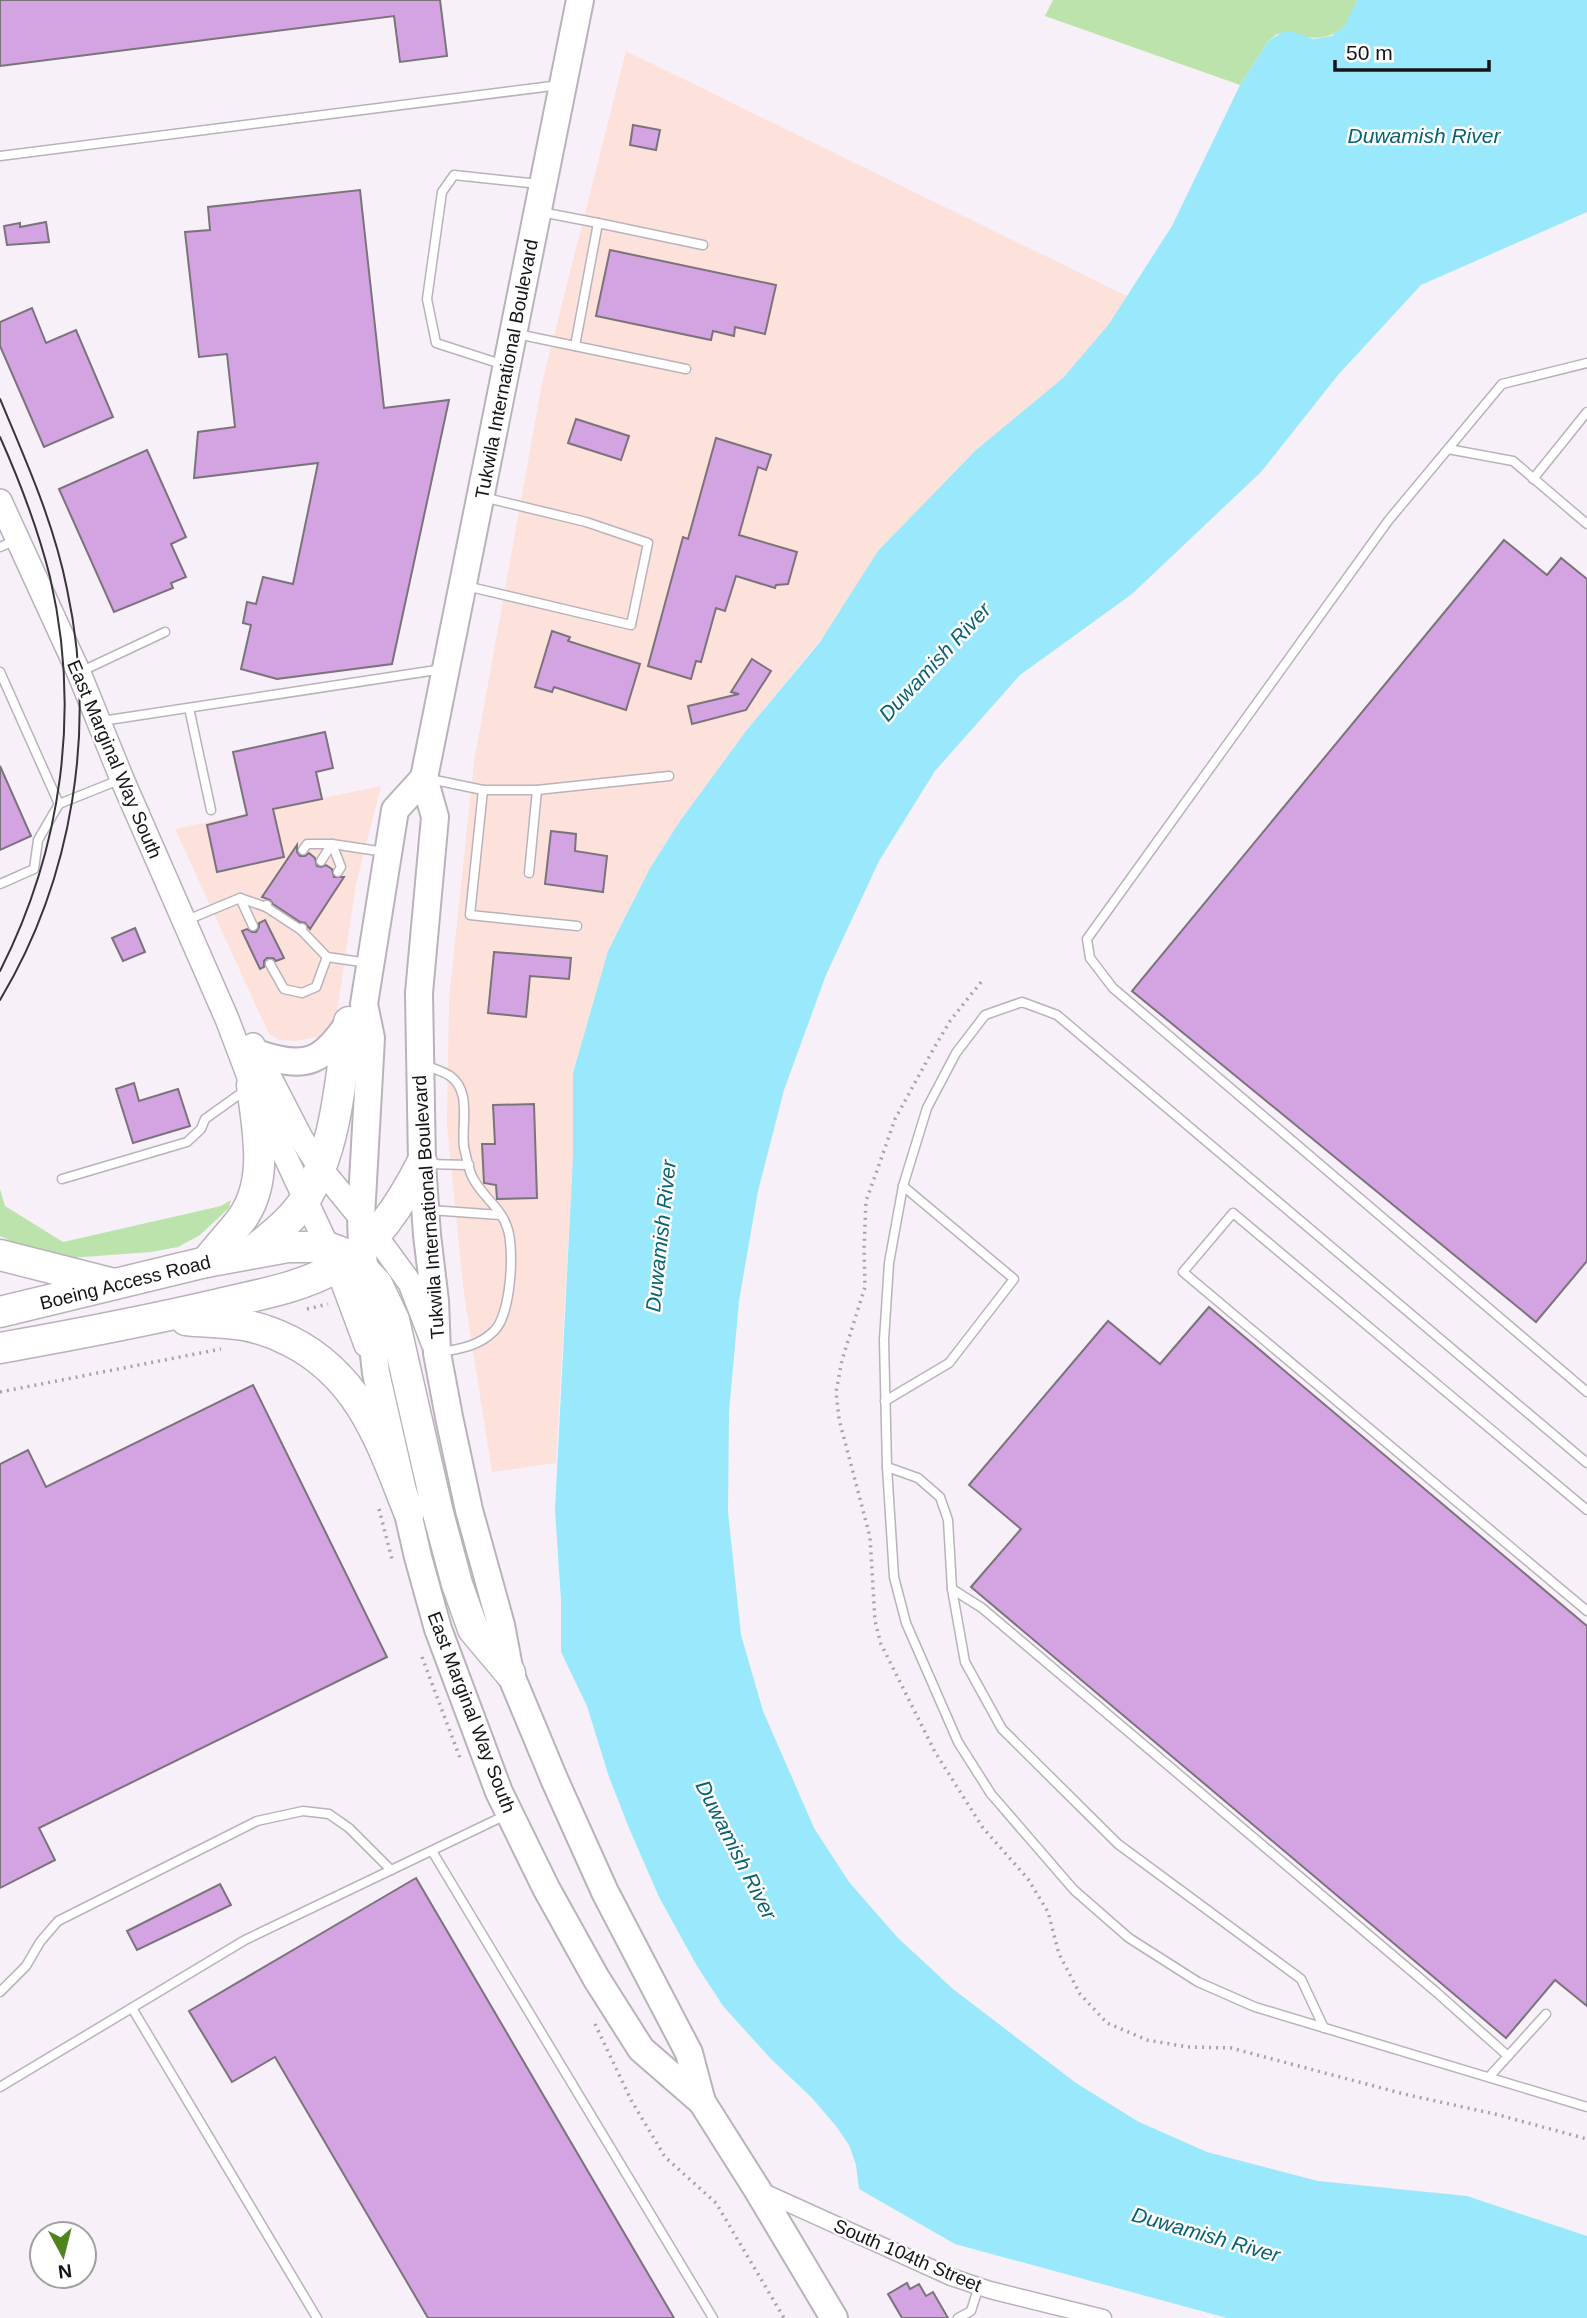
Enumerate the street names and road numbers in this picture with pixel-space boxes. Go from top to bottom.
street label: Tukwila International Boulevard [471,237,542,501]
street label: East Marginal Way South [63,657,166,862]
street label: Tukwila International Boulevard [409,1074,448,1340]
street label: Boeing Access Road [38,1251,213,1314]
street label: East Marginal Way South [423,1609,520,1816]
street label: South 104th Street [831,2215,985,2296]

